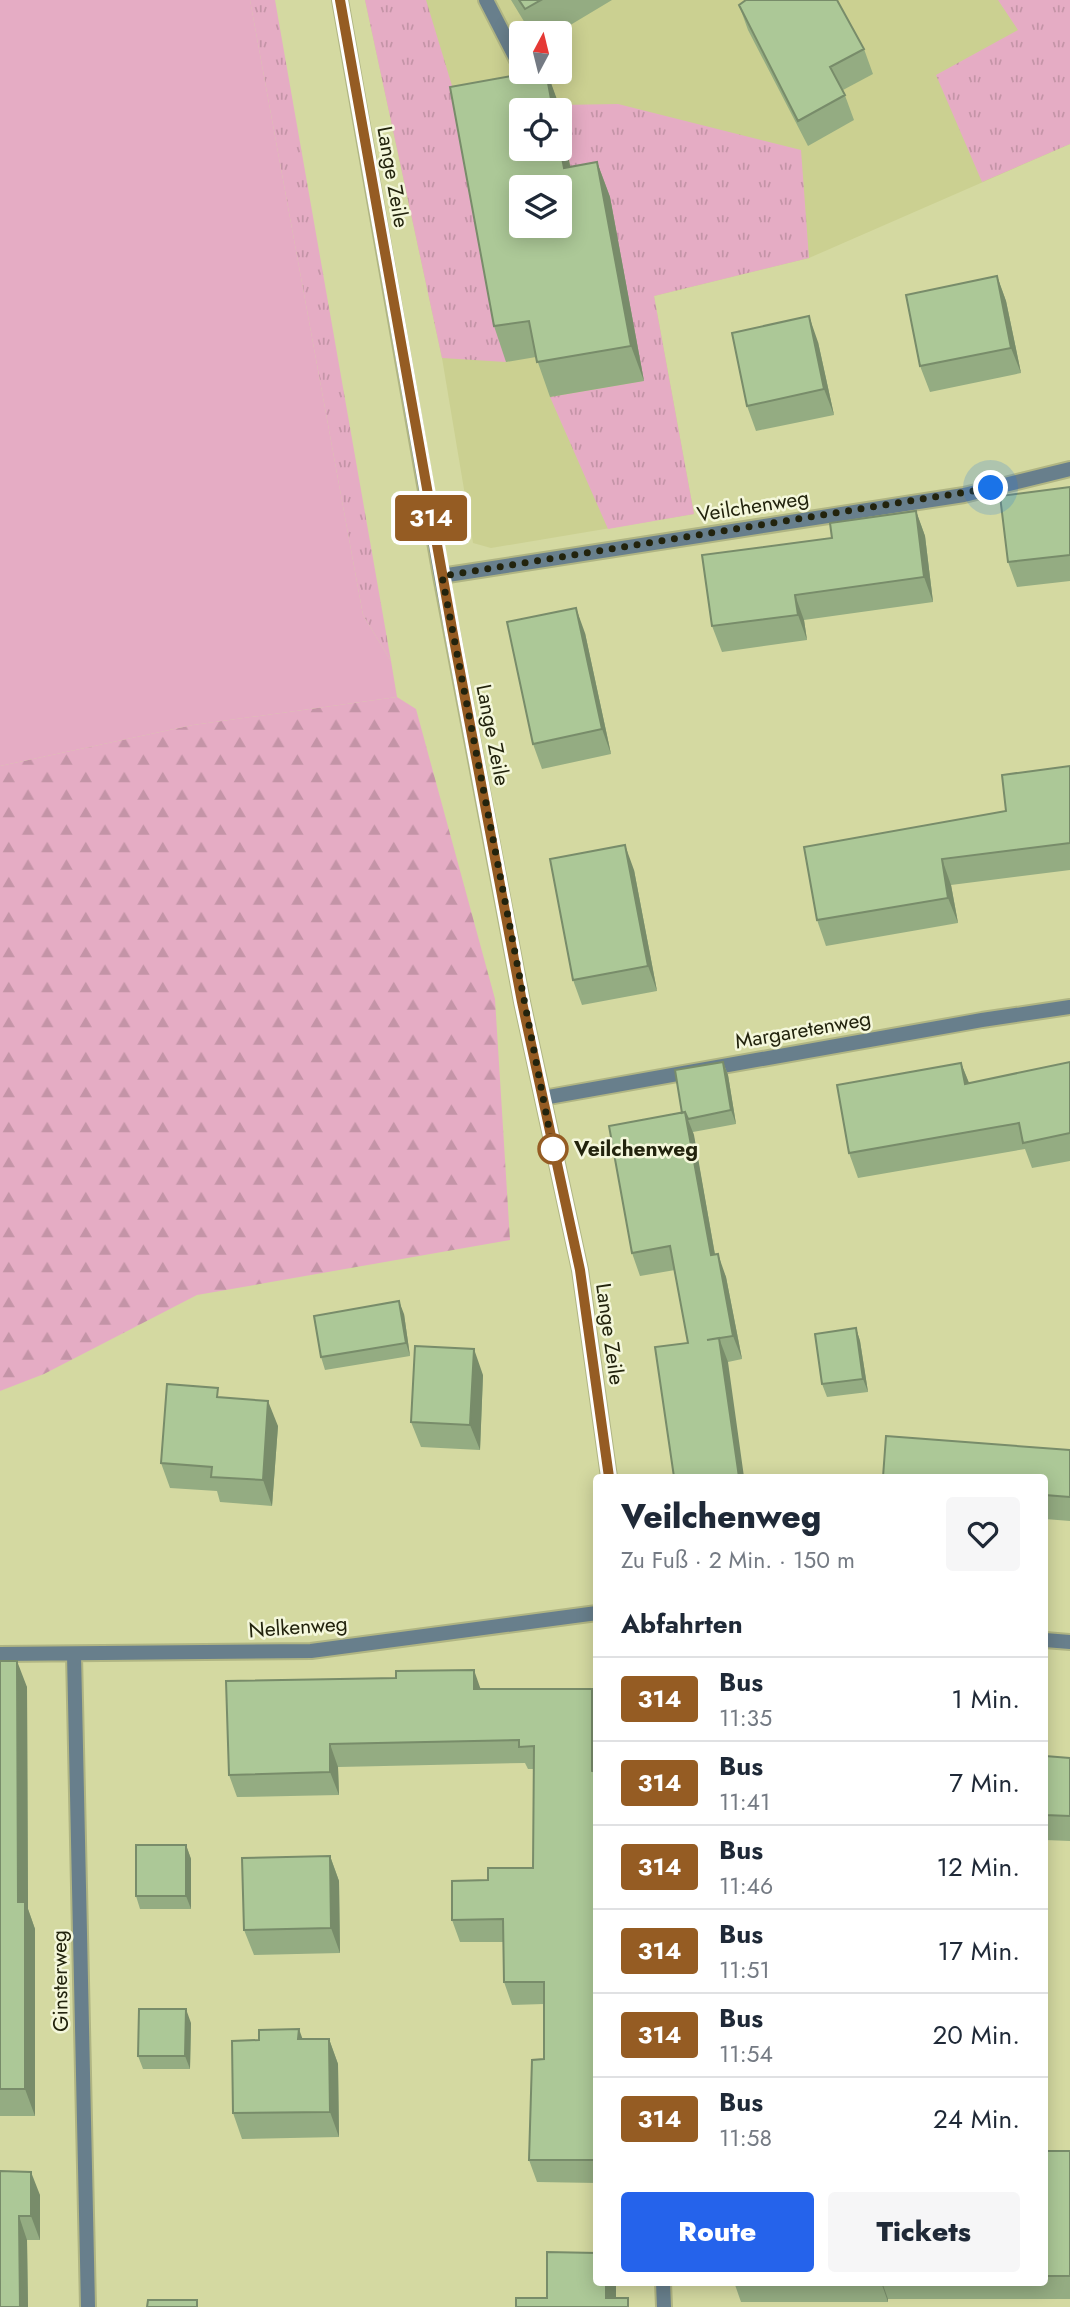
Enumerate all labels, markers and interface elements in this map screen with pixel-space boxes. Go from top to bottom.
north arrow [509,21,572,84]
map controls [509,21,572,238]
button: locate [509,98,572,161]
street label: Lange Zeile [369,124,417,230]
button: layers [509,175,572,238]
your location [973,470,1008,505]
street label: Veilchenweg [695,482,811,530]
line badge: 314 [391,495,471,541]
text: 314 [409,500,453,535]
street label: Lange Zeile [469,682,518,788]
street label: Margaretenweg [733,1003,873,1057]
marker: Veilchenweg [538,1134,568,1164]
place label: Veilchenweg [573,1134,698,1164]
street label: Lange Zeile [588,1281,632,1387]
text: Veilchenweg [621,1493,821,1540]
button: heart [946,1497,1020,1571]
text: Zu Fuß · 2 Min. · 150 m [621,1543,855,1577]
text: Abfahrten [621,1605,743,1643]
street label: Nelkenweg [247,1609,349,1645]
text: Bus [719,1663,763,1701]
text: 1 Min. [951,1680,1020,1718]
text: 314 [638,1681,681,1716]
text: 11:35 [719,1701,772,1735]
text: Bus [719,1747,763,1785]
text: 7 Min. [949,1764,1020,1802]
text: 314 [638,1765,681,1800]
text: 11:41 [719,1785,770,1819]
text: Bus [719,1831,763,1869]
text: 12 Min. [936,1848,1020,1886]
text: 314 [638,1849,681,1884]
text: 11:46 [719,1869,773,1903]
text: Bus [719,1915,763,1953]
street label: Ginsterweg [44,1930,76,2032]
text: 17 Min. [938,1932,1020,1970]
text: 314 [638,1933,681,1968]
text: 11:51 [719,1953,770,1987]
text: Bus [719,1999,763,2037]
text: 20 Min. [933,2016,1020,2054]
text: 314 [638,2017,681,2052]
text: 11:54 [719,2037,773,2071]
text: Bus [719,2083,763,2121]
text: 24 Min. [933,2100,1020,2138]
text: 314 [638,2101,681,2136]
text: 11:58 [719,2121,772,2155]
button: Route [621,2192,814,2272]
button: Tickets [828,2192,1020,2272]

